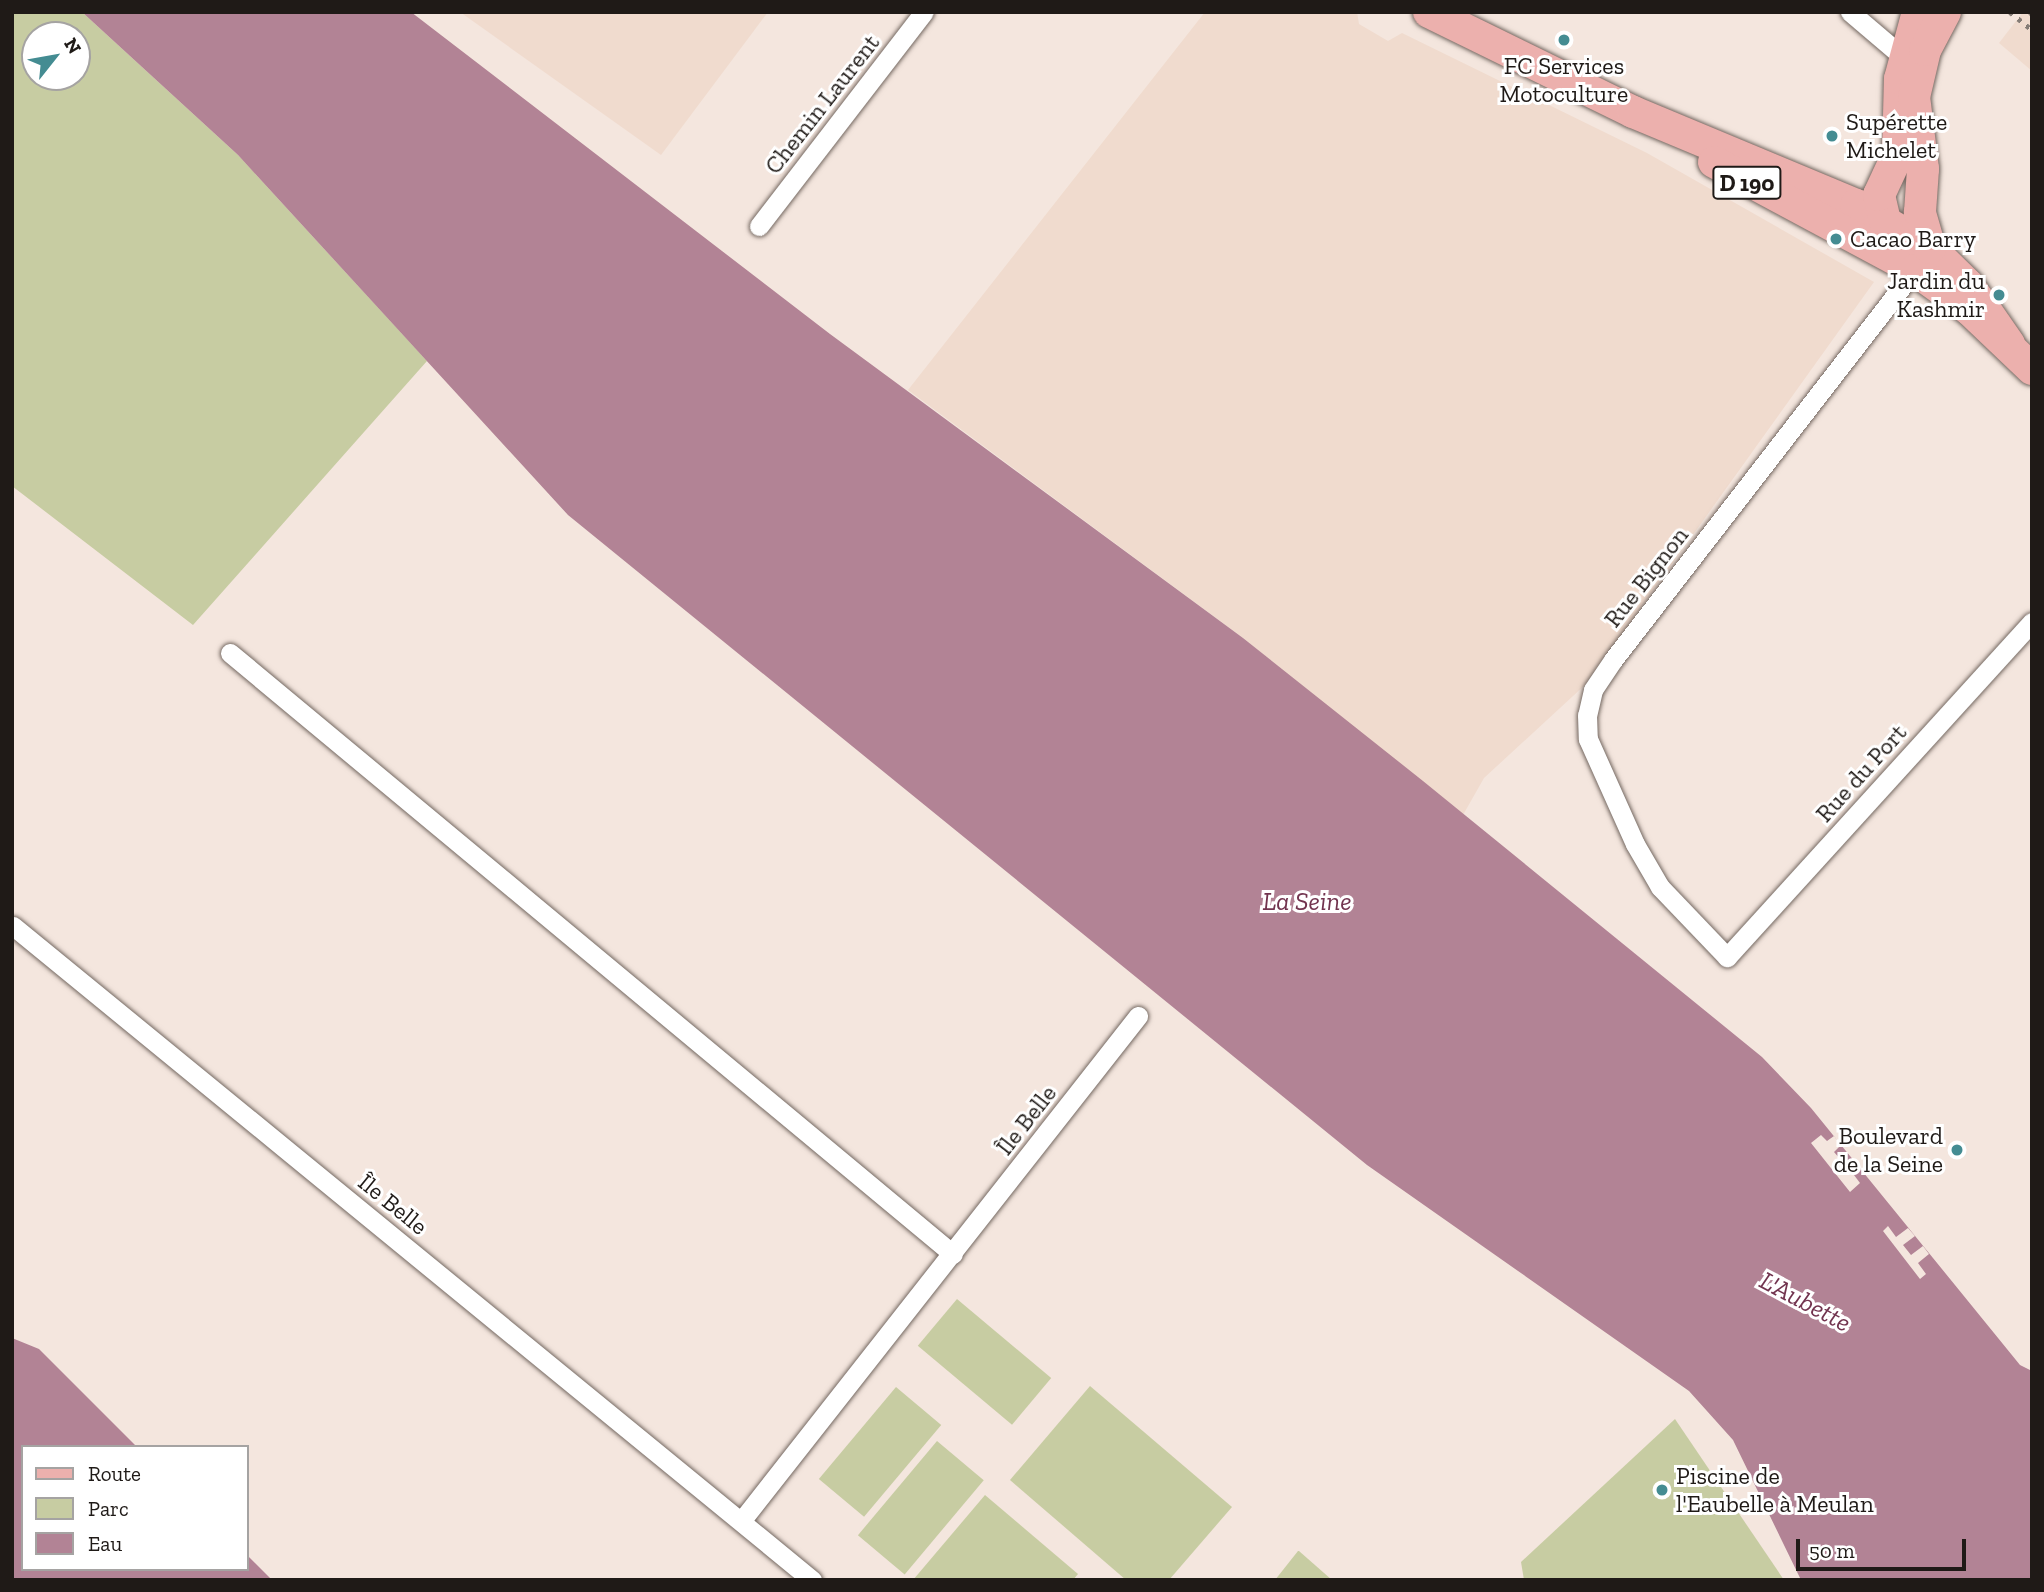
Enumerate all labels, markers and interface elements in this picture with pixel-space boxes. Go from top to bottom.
north arrow [21,21,91,91]
street label: Chemin Laurent [759,29,885,179]
marker: FC Services Motoculture [1556,32,1572,48]
text: N [59,34,86,58]
place label: FC Services Motoculture [1500,52,1628,108]
place label: Supérette Michelet [1846,108,1947,164]
marker: Supérette Michelet [1824,128,1840,144]
road number: D 190 [1712,164,1782,202]
place label: Cacao Barry [1850,225,1976,253]
marker: Cacao Barry [1828,231,1844,247]
place label: Jardin du Kashmir [1887,267,1985,323]
marker: Jardin du Kashmir [1991,287,2007,303]
street label: Rue Bignon [1598,521,1694,633]
street label: Rue du Port [1810,718,1912,828]
water label: La Seine [1262,886,1352,918]
street label: Île Belle [990,1079,1062,1161]
place label: Boulevard de la Seine [1834,1122,1943,1178]
marker: Boulevard de la Seine [1949,1142,1965,1158]
street label: Île Belle [353,1167,433,1241]
water label: L'Aubette [1754,1265,1856,1339]
legend [21,1445,248,1571]
text: Route [88,1461,141,1486]
place label: Piscine de l'Eaubelle à Meulan [1676,1462,1874,1518]
marker: Piscine de l'Eaubelle à Meulan [1654,1482,1670,1498]
text: Parc [88,1496,129,1521]
scale bar [1799,1526,1969,1570]
text: Eau [88,1531,122,1556]
text: 50 m [1809,1538,1855,1563]

